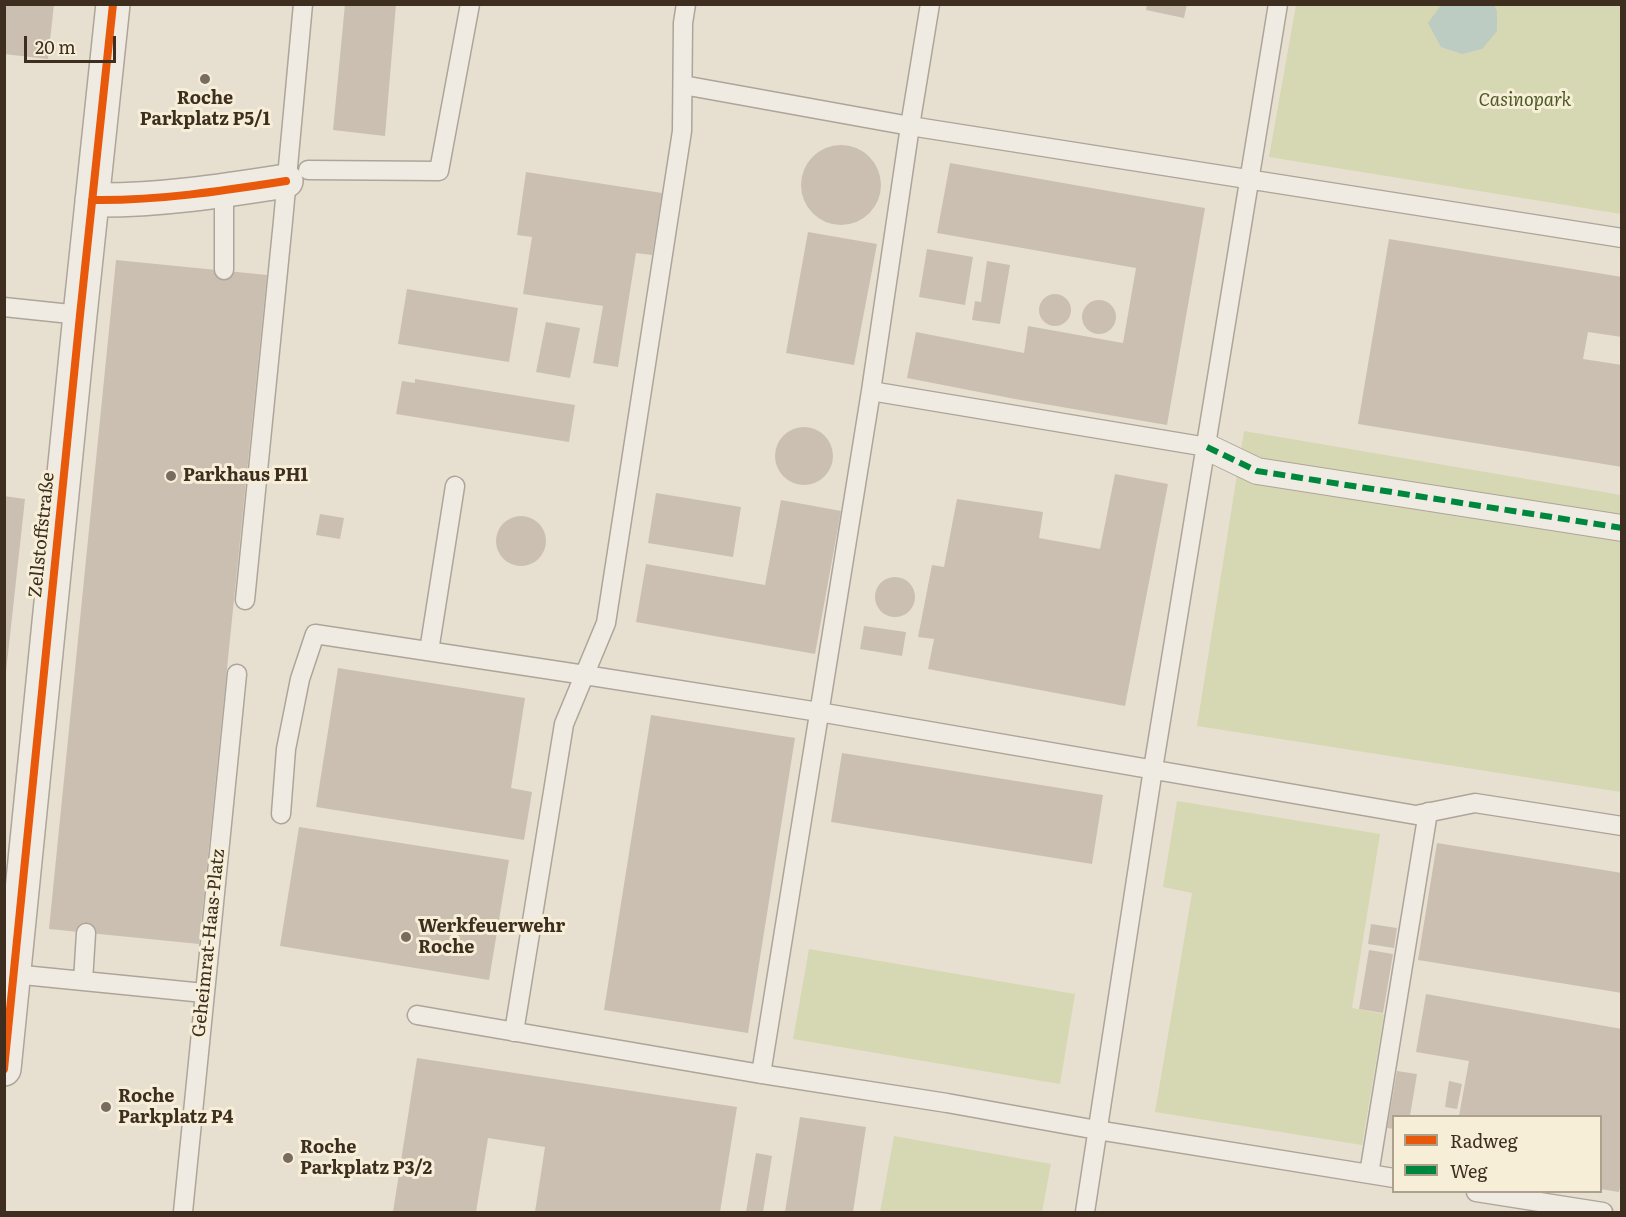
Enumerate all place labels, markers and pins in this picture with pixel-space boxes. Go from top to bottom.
marker: Roche Parkplatz P5/1 [198,72,212,86]
place label: Roche Parkplatz P5/1 [140,88,270,130]
place label: Parkhaus PH1 [183,465,308,487]
marker: Parkhaus PH1 [164,469,178,483]
place label: Werkfeuerwehr Roche [418,916,565,958]
marker: Werkfeuerwehr Roche [399,930,413,944]
place label: Roche Parkplatz P4 [118,1086,233,1128]
marker: Roche Parkplatz P4 [99,1100,113,1114]
place label: Roche Parkplatz P3/2 [300,1137,432,1180]
marker: Roche Parkplatz P3/2 [281,1151,295,1165]

